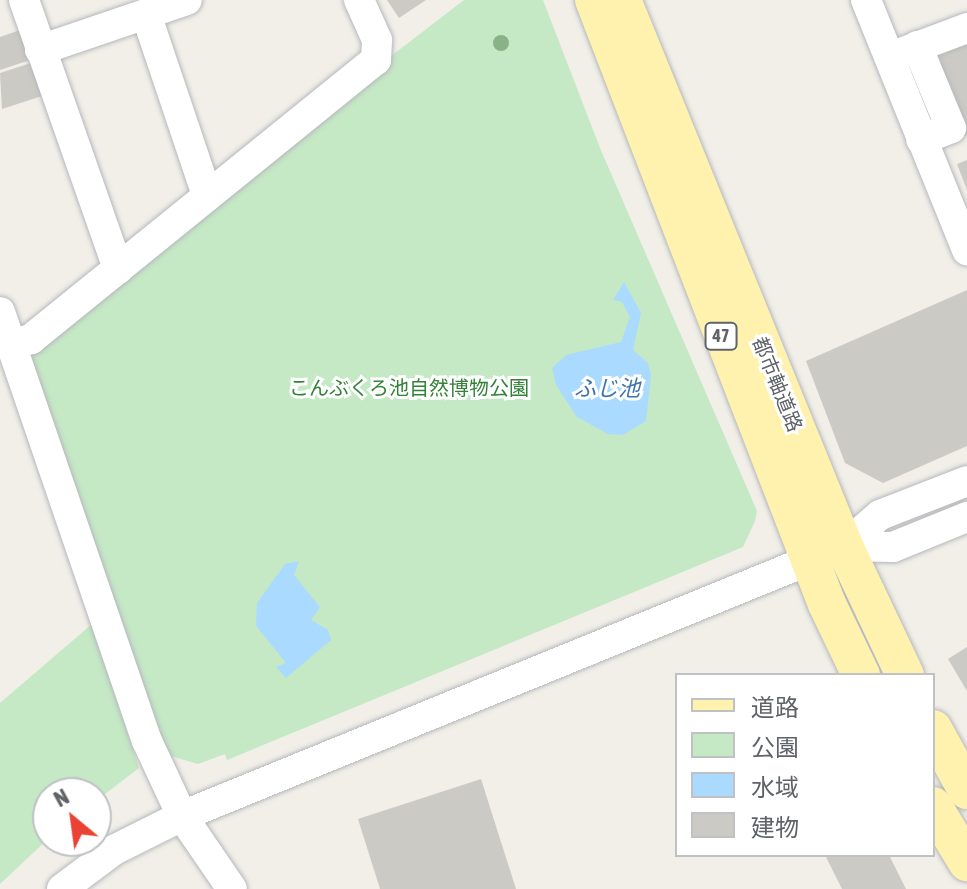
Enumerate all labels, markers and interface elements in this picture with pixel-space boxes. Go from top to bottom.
road number: 47 [703,322,739,350]
street label: 都市軸道路 [748,333,808,435]
park label: こんぶくろ池自然博物公園 [289,375,529,399]
water label: ふじ池 [574,376,640,402]
legend [675,673,935,857]
text: 道路 [751,694,799,721]
text: 公園 [751,734,799,761]
text: 水域 [751,774,799,801]
north arrow [32,777,112,857]
text: N [49,783,73,812]
text: 建物 [751,814,799,841]

